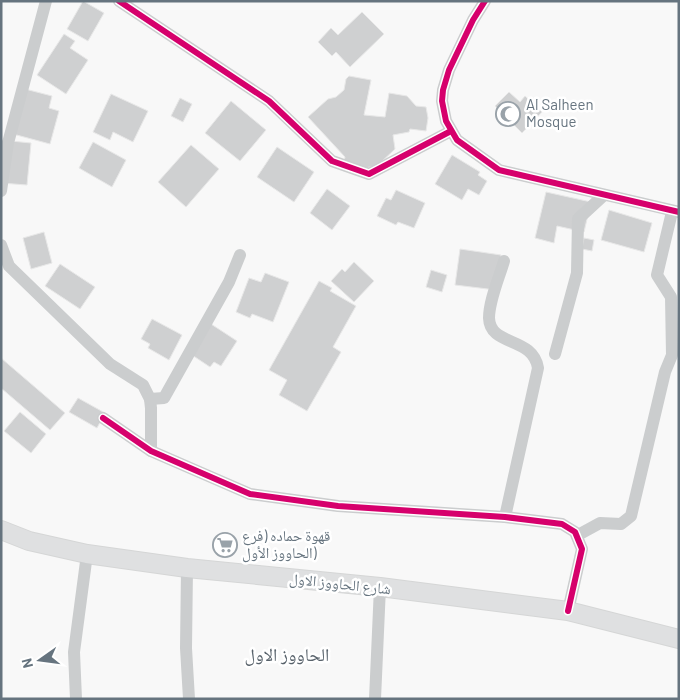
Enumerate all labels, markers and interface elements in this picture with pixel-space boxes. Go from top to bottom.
place label: Al Salheen Mosque [526,95,593,130]
mosque icon: Al Salheen Mosque [495,101,521,127]
place label: قهوة حماده (فرع الحاووز الأول) [242,526,330,563]
supermarket icon: قهوة حماده (فرع الحاووز الأول) [212,532,238,558]
street label: شارع الحاووز الاول [288,569,392,599]
north arrow [15,635,65,685]
district label: الحاووز الاول [245,643,329,666]
text: N [18,657,36,670]

